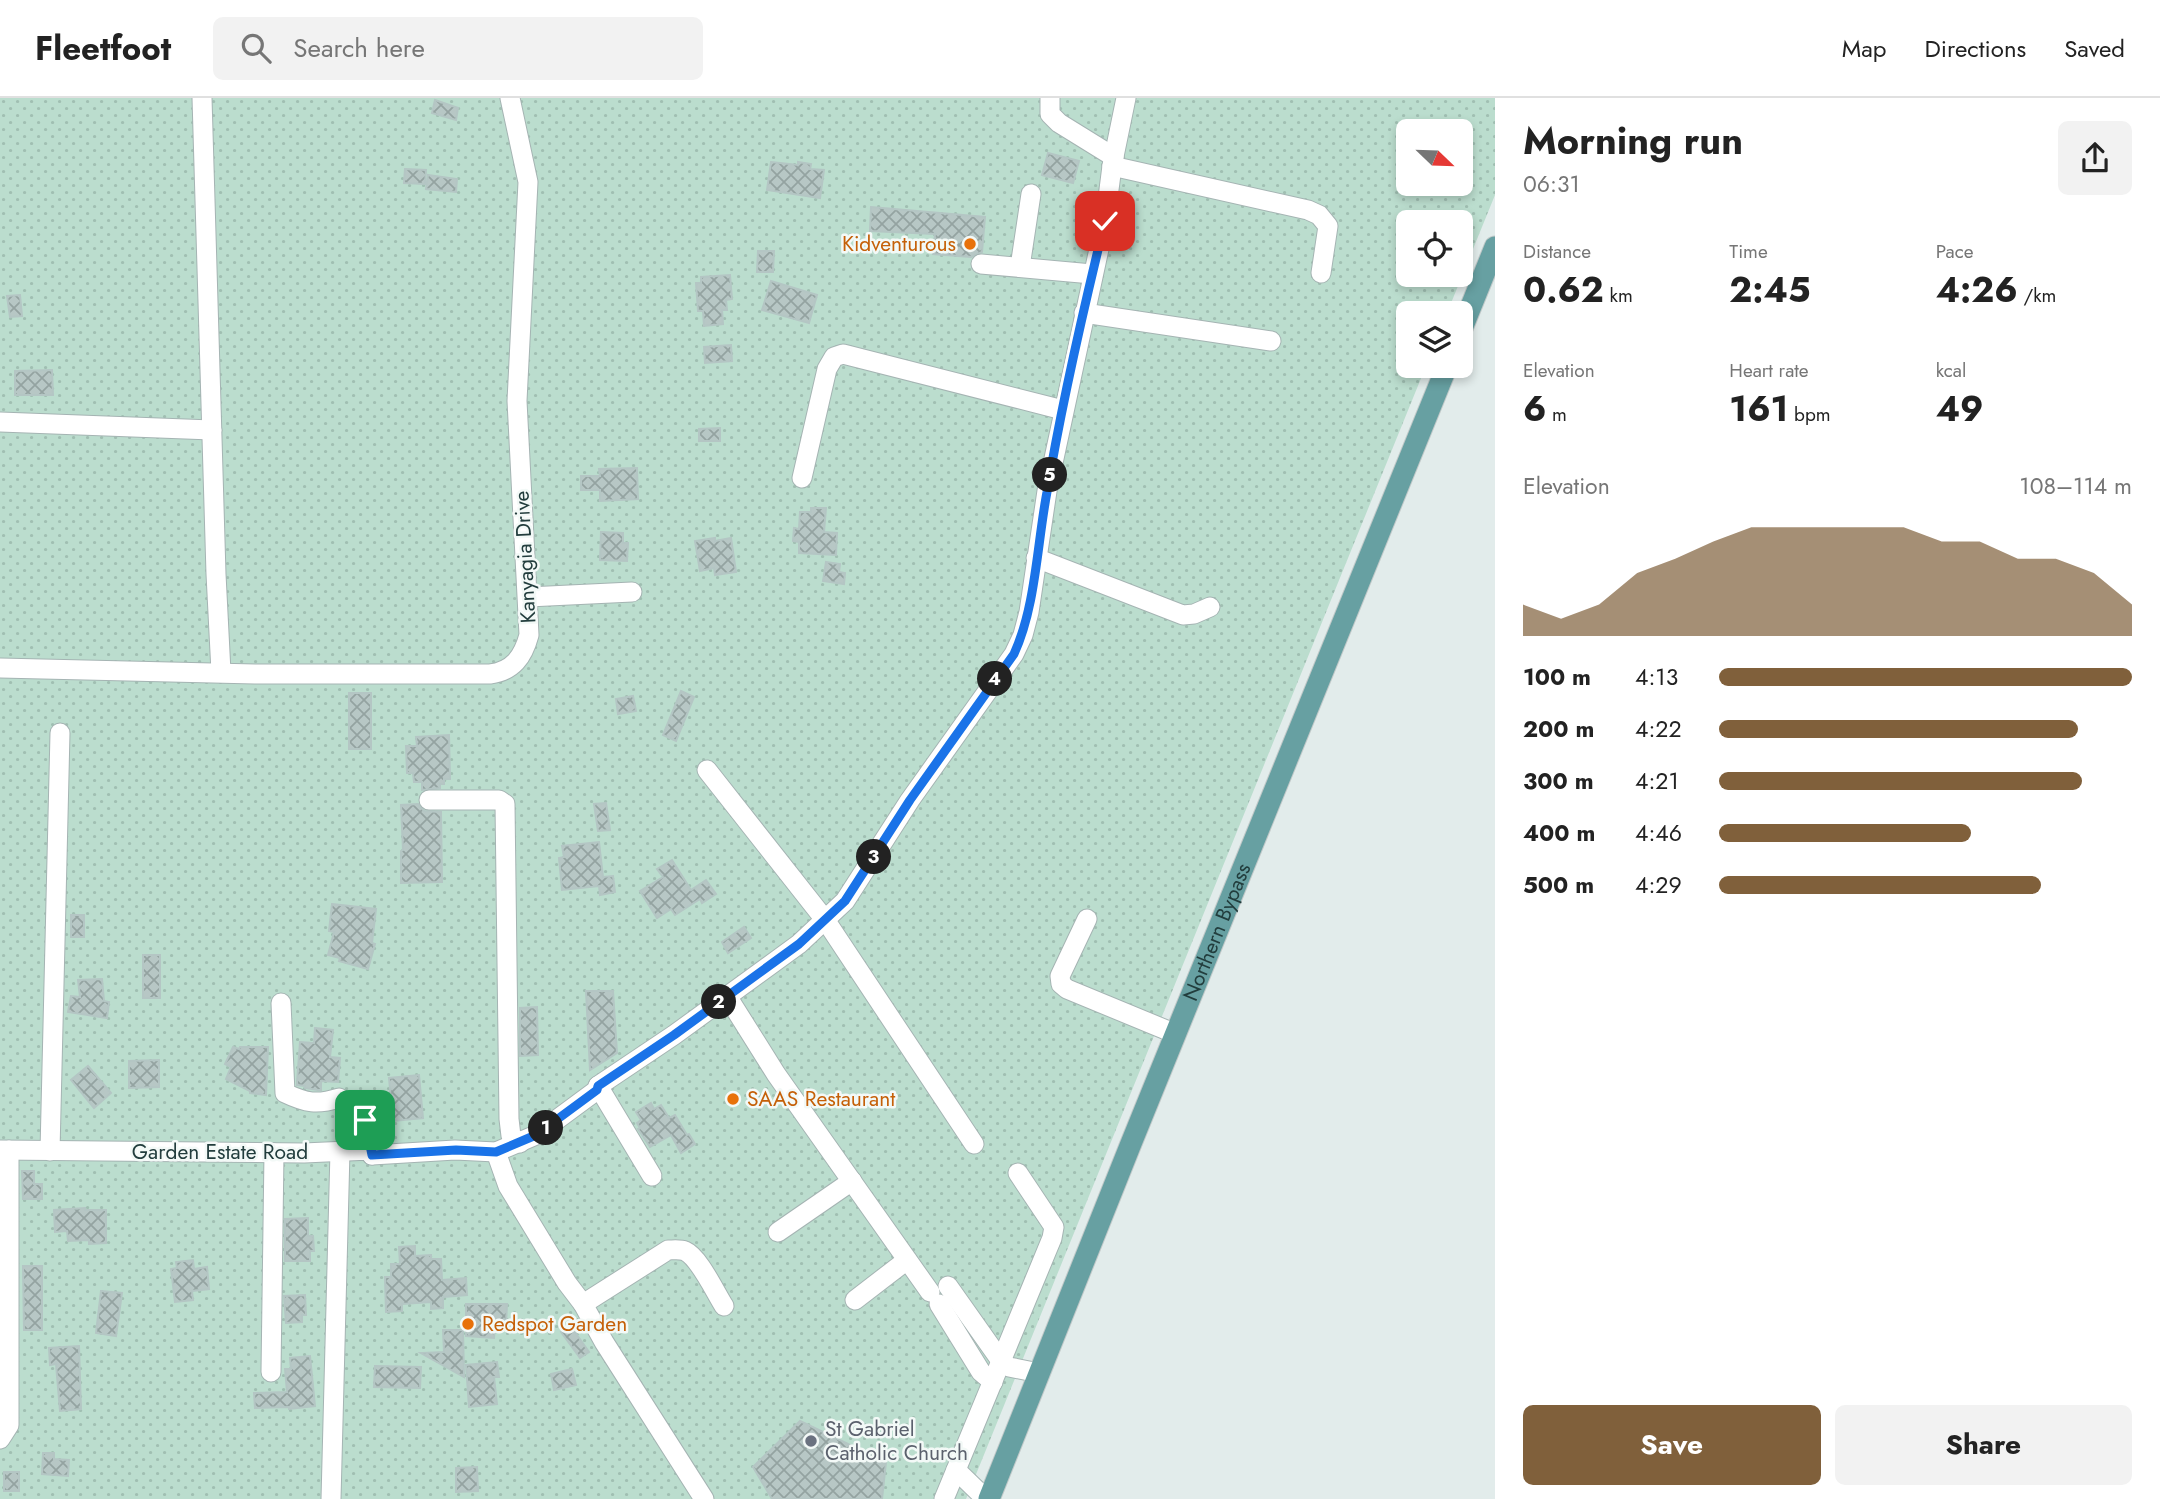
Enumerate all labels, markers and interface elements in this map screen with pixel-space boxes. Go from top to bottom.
search box [213,17,703,80]
text: Fleetfoot [35,25,171,72]
icon: search [237,29,275,67]
text: Search here [293,29,425,67]
text: Map [1842,31,1887,66]
text: Directions [1925,31,2026,66]
text: Saved [2064,31,2125,66]
text: Morning run [1523,113,1743,168]
north arrow [1396,119,1474,196]
map controls [1396,119,1473,378]
button: share [2058,121,2132,195]
text: 06:31 [1523,167,1580,201]
pin [1075,191,1135,251]
icon: check [1086,202,1124,240]
button: locate [1396,210,1473,287]
place label: Kidventurous [842,229,956,259]
marker: Kidventurous [962,236,978,252]
text: Distance [1523,238,1591,265]
text: Time [1729,238,1768,265]
text: Pace [1936,238,1974,265]
text: 0.62 [1523,265,1604,315]
text: 2:45 [1729,265,1811,315]
text: 4:26 [1936,265,2018,315]
text: km [1604,282,1633,309]
text: /km [2018,282,2056,309]
button: layers [1396,301,1473,378]
text: Elevation [1523,357,1595,384]
text: Heart rate [1729,357,1809,384]
text: kcal [1936,357,1966,384]
text: 6 [1523,384,1546,434]
text: 161 [1729,384,1788,434]
text: 49 [1936,384,1984,434]
text: m [1546,401,1567,428]
text: bpm [1788,401,1831,428]
pin: 5 [1032,458,1068,492]
text: 5 [1043,461,1056,488]
text: Elevation [1523,469,1610,503]
text: 108–114 m [2019,469,2132,503]
street label: Kanyagia Drive [507,490,543,624]
text: 100 m [1523,660,1591,694]
text: 4:13 [1635,660,1678,694]
pin: 4 [978,662,1012,696]
text: 4 [988,665,1001,692]
text: 200 m [1523,712,1594,746]
text: 4:22 [1635,712,1681,746]
text: 300 m [1523,764,1594,798]
text: 4:21 [1635,764,1679,798]
text: 400 m [1523,816,1595,850]
text: 4:46 [1635,816,1682,850]
pin: 3 [856,840,892,874]
text: 3 [868,843,879,870]
street label: Northern Bypass [1175,859,1258,1006]
text: 500 m [1523,868,1594,902]
text: 4:29 [1635,868,1682,902]
pin: 2 [702,984,736,1020]
text: 2 [712,988,725,1015]
place label: SAAS Restaurant [747,1084,895,1114]
pin [335,1090,395,1150]
marker: SAAS Restaurant [725,1091,741,1107]
icon: arrive [346,1101,384,1139]
pin: 1 [528,1110,564,1146]
text: 1 [541,1114,550,1141]
street label: Garden Estate Road [132,1137,308,1167]
place label: Redspot Garden [482,1309,627,1339]
marker: Redspot Garden [460,1316,476,1332]
button: Save [1523,1405,1821,1485]
button: Share [1835,1405,2132,1485]
place label: St Gabriel Catholic Church [825,1414,968,1468]
marker: St Gabriel Catholic Church [803,1433,819,1449]

